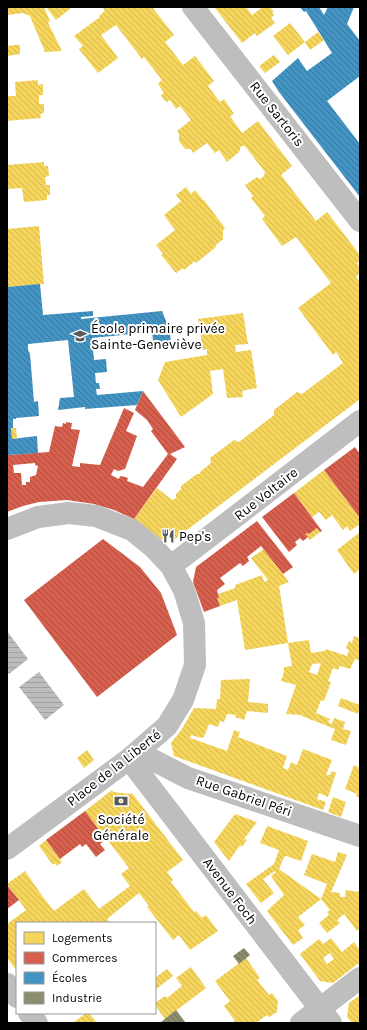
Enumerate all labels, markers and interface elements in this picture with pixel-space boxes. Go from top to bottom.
street label: Rue Sartoris [246,78,308,150]
place label: École primaire privée Sainte-Geneviève [91,319,225,353]
school or university icon: École primaire privée Sainte-Geneviève [72,328,88,344]
street label: Rue Voltaire [231,464,301,524]
restaurant icon: Pep's [160,528,176,544]
place label: Pep's [179,528,211,545]
street label: Place de la Liberté [64,726,164,810]
street label: Rue Gabriel Péri [194,772,294,820]
bank icon: Société Générale [113,793,129,809]
place label: Société Générale [93,811,149,844]
street label: Avenue Foch [199,854,261,928]
legend [16,922,156,1014]
text: Logements [52,931,113,945]
text: Commerces [52,951,118,965]
text: Écoles [52,970,87,985]
text: Industrie [52,991,102,1005]

